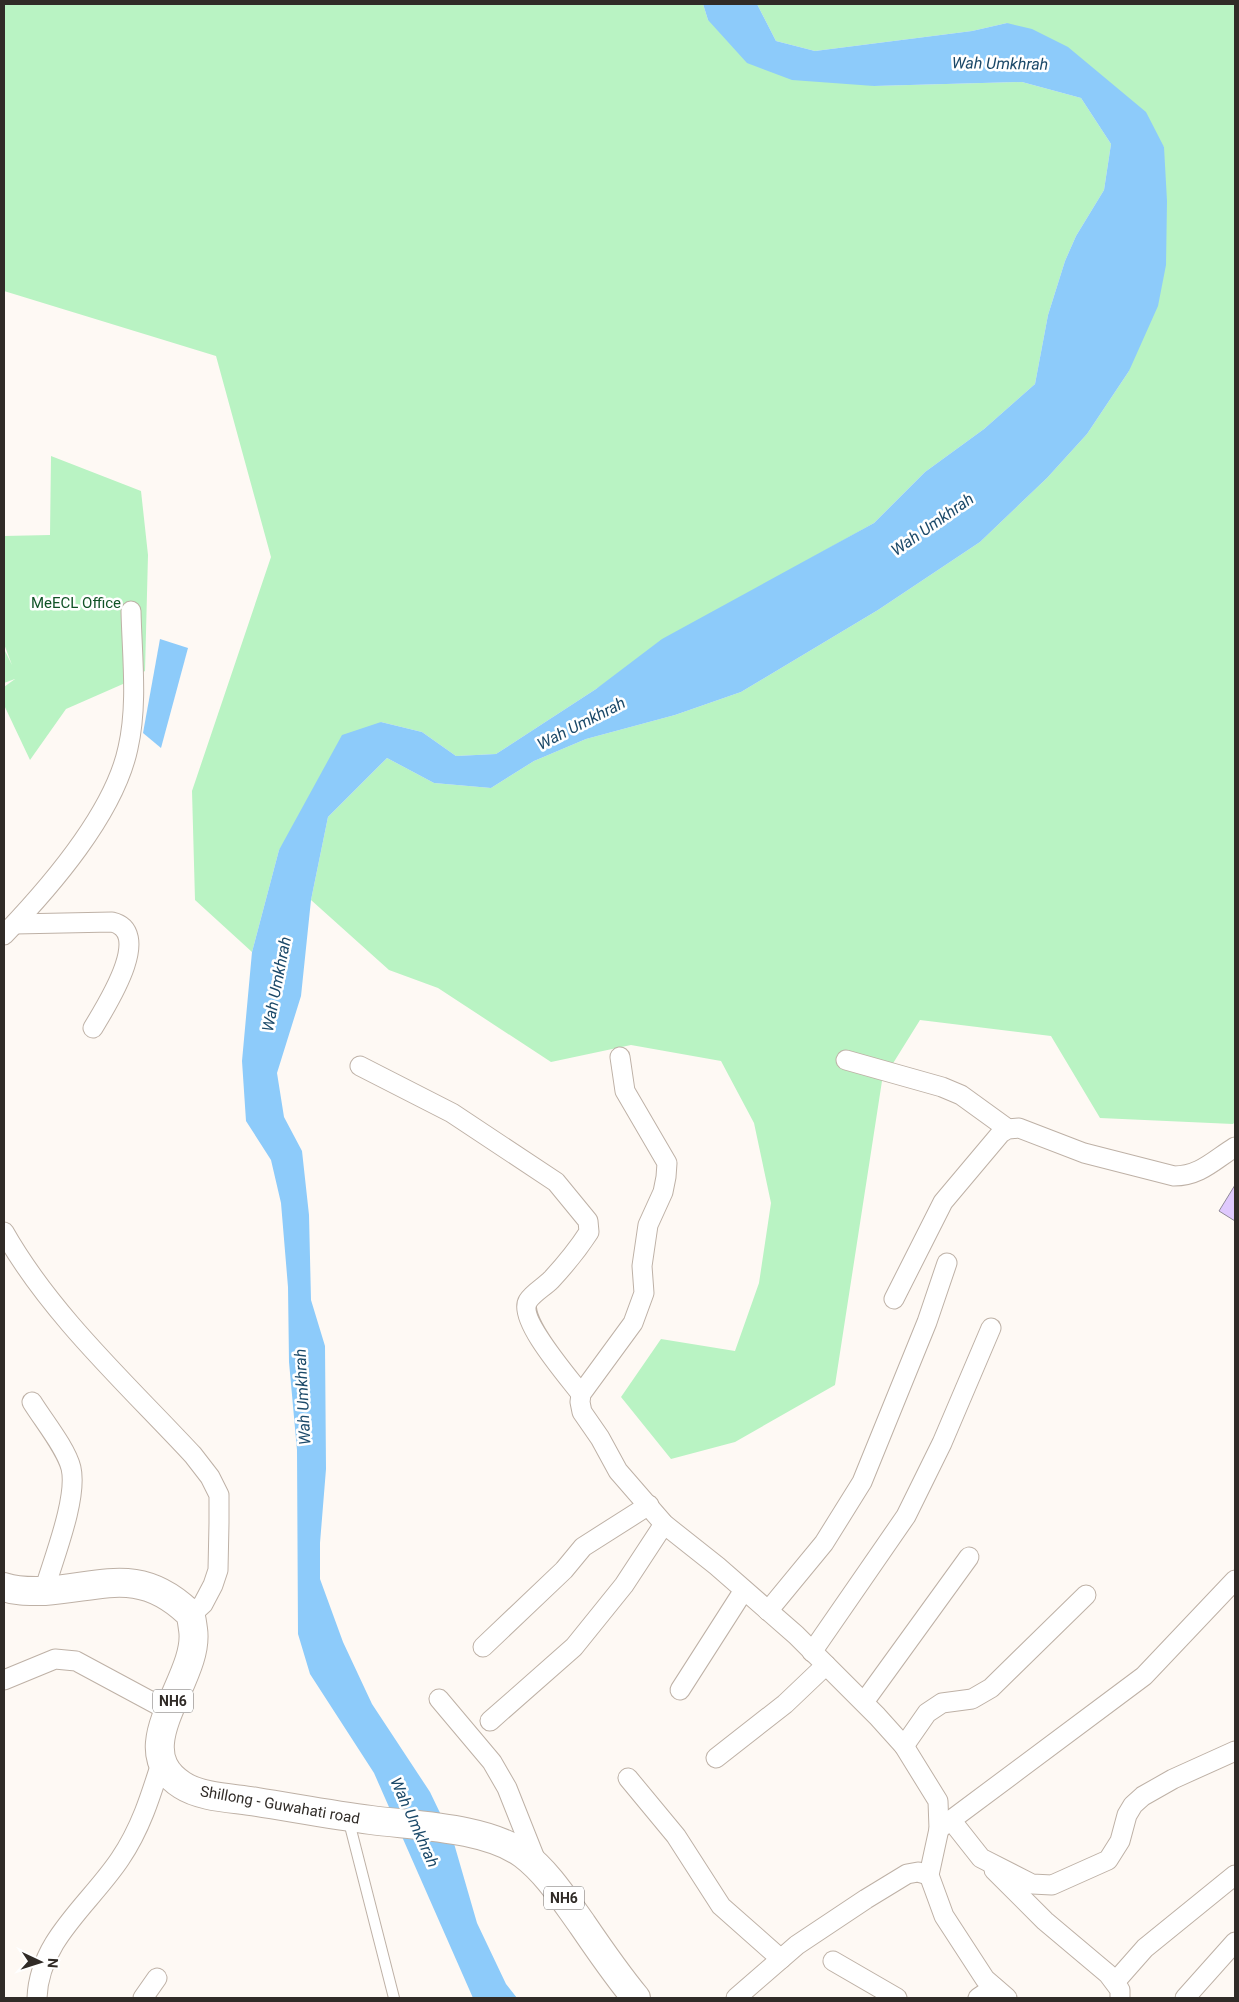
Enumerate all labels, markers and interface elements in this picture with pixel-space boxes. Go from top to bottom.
water label: Wah Umkhrah [952,53,1048,74]
water label: Wah Umkhrah [887,489,977,560]
park label: MeECL Office [31,594,121,612]
water label: Wah Umkhrah [534,693,629,754]
water label: Wah Umkhrah [258,935,295,1033]
water label: Wah Umkhrah [290,1348,315,1446]
road number: NH6 [153,1690,193,1712]
water label: Wah Umkhrah [386,1774,443,1870]
street label: Shillong - Guwahati road [199,1782,361,1828]
road number: NH6 [544,1886,584,1910]
north arrow [15,1937,65,1987]
text: N [45,1957,61,1968]

